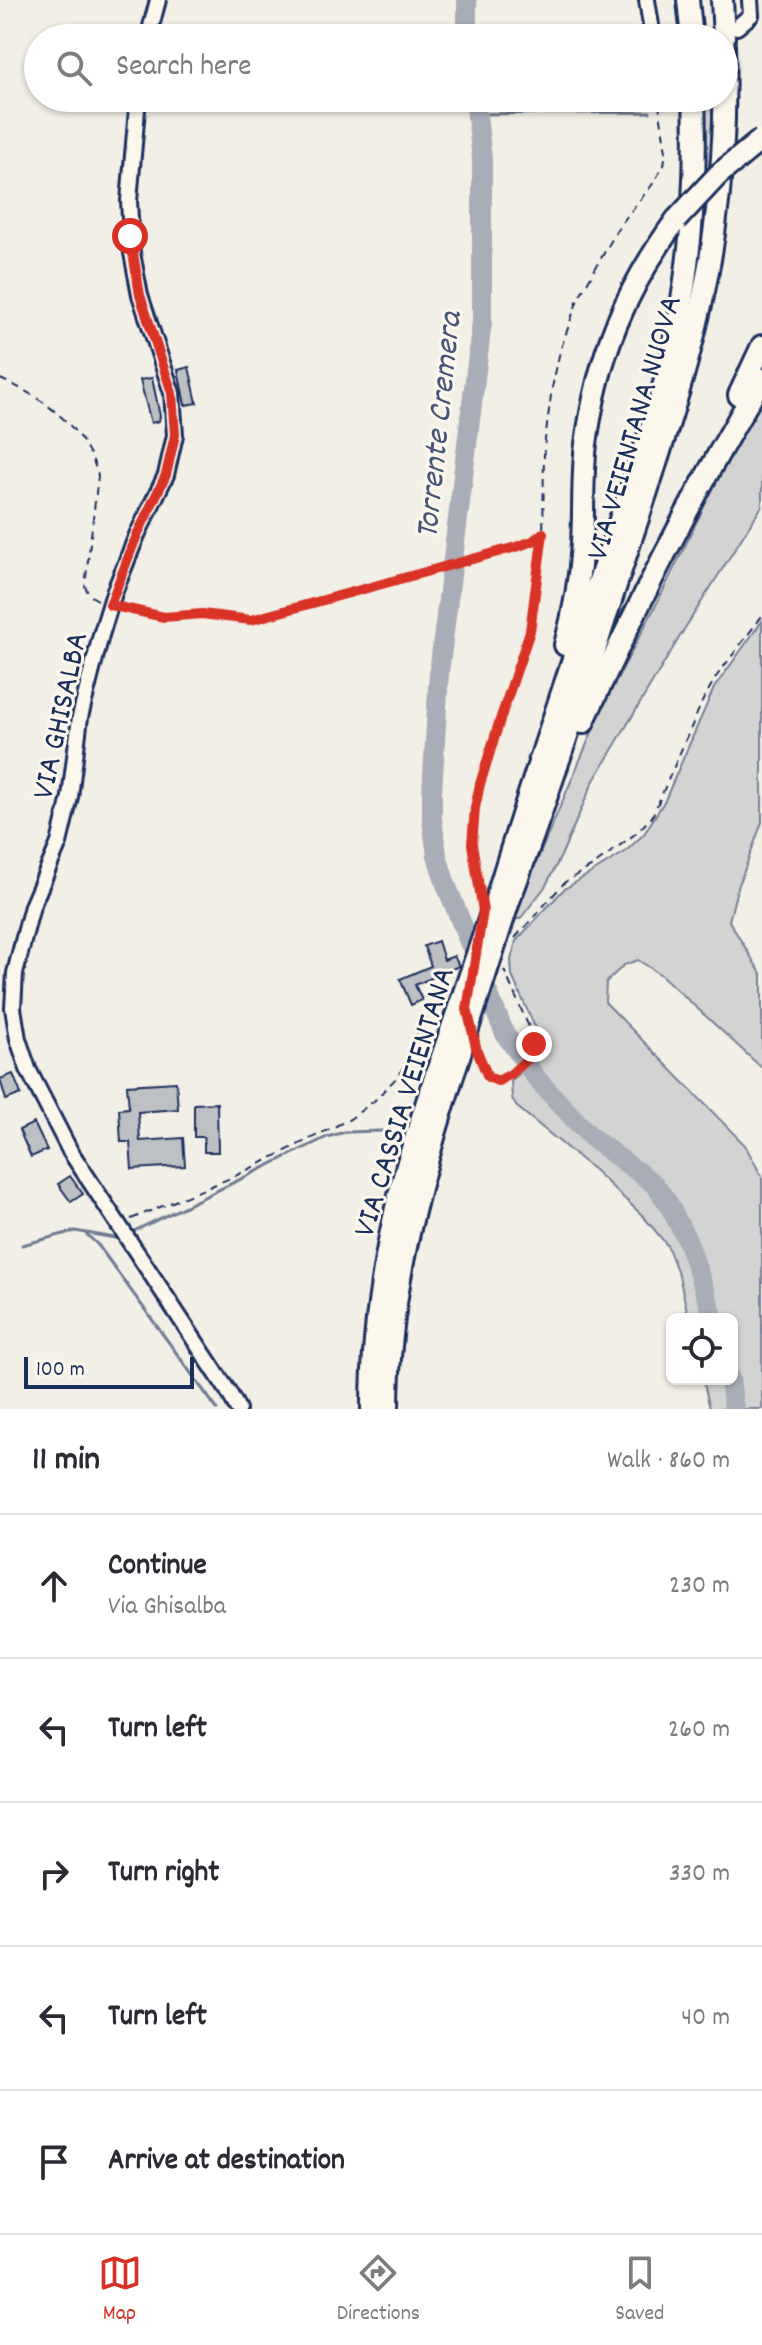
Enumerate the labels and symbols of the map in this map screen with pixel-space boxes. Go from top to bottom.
route start [112,218,148,254]
street label: VIA VEIENTANA NUOVA [577,291,697,566]
water label: Torrente Cremera [405,308,478,542]
street label: VIA GHISALBA [23,628,103,804]
street label: VIA CASSIA VEIENTANA [344,962,470,1243]
route end [516,1026,552,1062]
scale bar [24,1353,194,1389]

